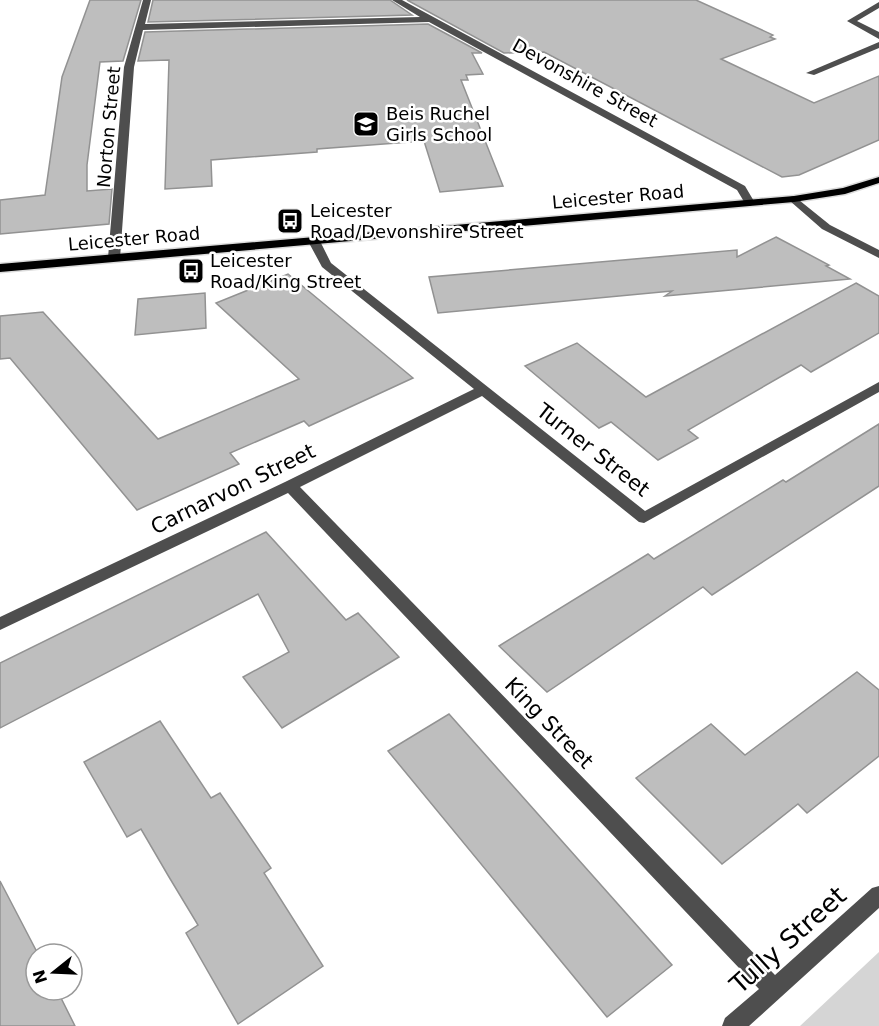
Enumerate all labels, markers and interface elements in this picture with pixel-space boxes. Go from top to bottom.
street label: Devonshire Street [509,34,661,131]
street label: Norton Street [93,65,124,189]
place label: Beis Ruchel Girls School [386,103,492,145]
school or university icon: Beis Ruchel Girls School [351,109,381,139]
street label: Leicester Road [551,180,685,213]
place label: Leicester Road/Devonshire Street [310,200,524,242]
bus stop icon: Leicester Road/Devonshire Street [275,206,305,236]
street label: Leicester Road [67,222,201,255]
place label: Leicester Road/King Street [210,250,361,292]
bus stop icon: Leicester Road/King Street [176,256,206,286]
street label: Turner Street [531,398,654,501]
street label: Carnarvon Street [147,439,319,539]
street label: King Street [500,673,598,773]
street label: Tully Street [723,880,852,1001]
north arrow [24,942,84,1002]
text: N [29,967,51,986]

